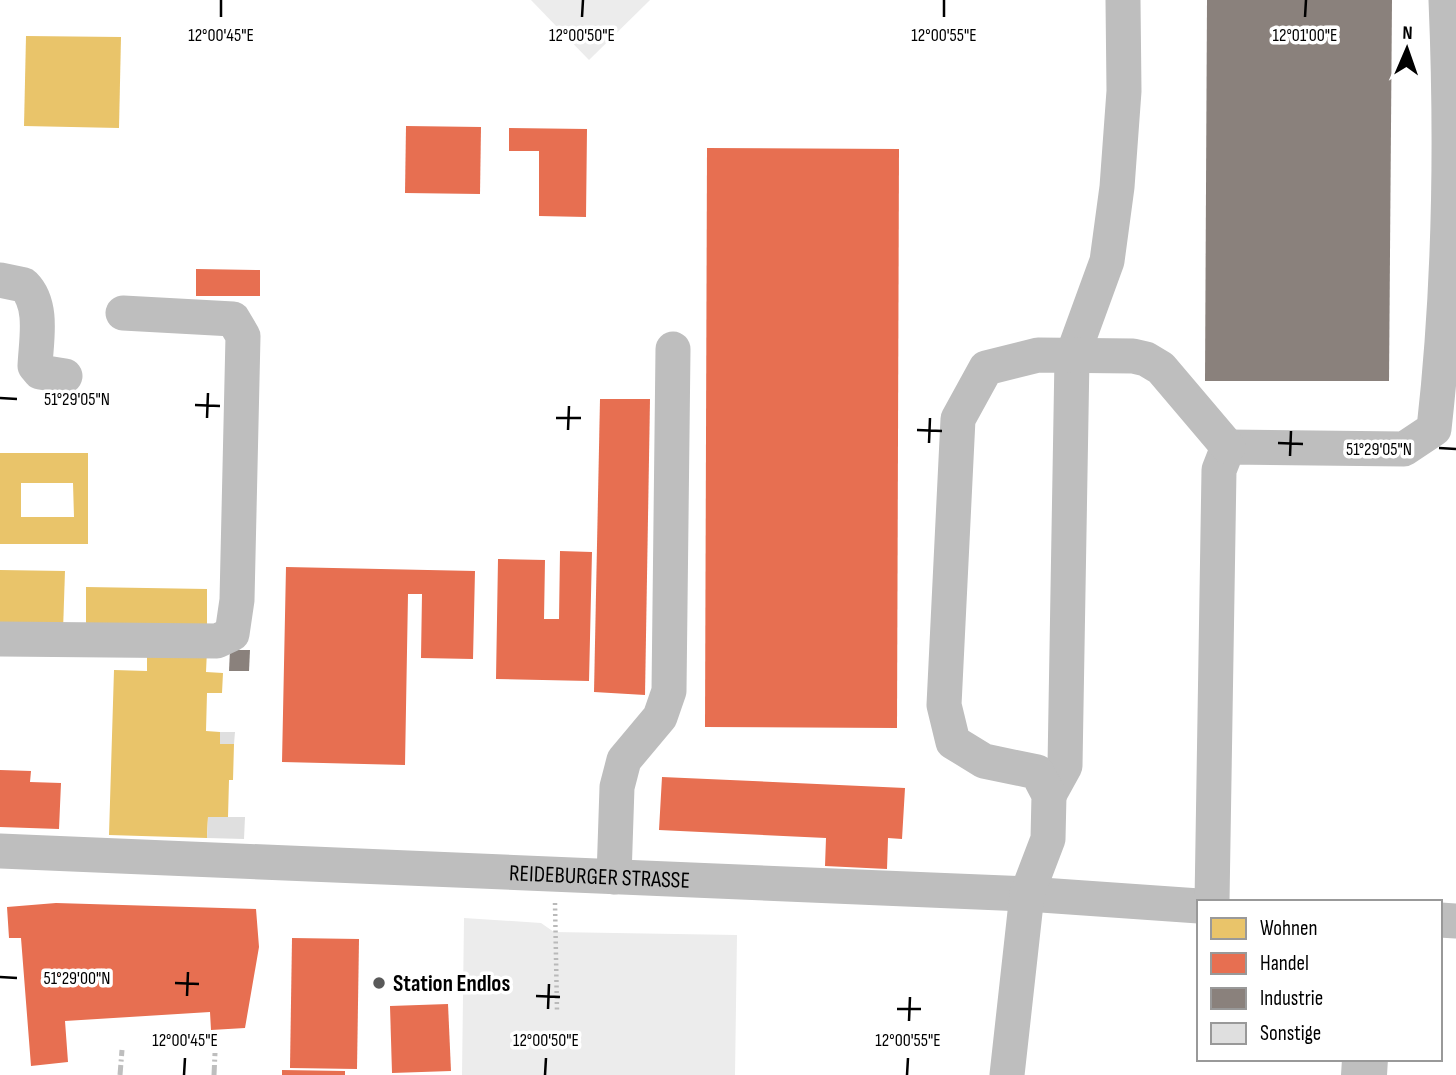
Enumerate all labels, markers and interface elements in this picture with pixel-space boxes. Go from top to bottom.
north arrow [1372,14,1442,84]
text: N [1402,22,1413,45]
text: 12°00'45"E [188,25,254,46]
text: 12°00'50"E [549,25,615,46]
text: 12°00'55"E [911,25,977,46]
text: 12°01'00"E [1273,25,1337,46]
text: 51°29'05"N [44,389,110,410]
text: 51°29'05"N [1346,439,1412,460]
street label: REIDEBURGER STRASSE [508,859,691,895]
legend [1197,900,1442,1061]
text: Wohnen [1260,916,1317,941]
text: Handel [1260,951,1309,976]
text: 51°29'00"N [44,968,110,989]
place label: Station Endlos [393,970,510,998]
marker: Station Endlos [371,975,387,991]
text: Industrie [1260,986,1323,1011]
text: Sonstige [1260,1021,1321,1046]
text: 12°00'45"E [152,1030,218,1051]
text: 12°00'50"E [513,1030,579,1051]
text: 12°00'55"E [875,1030,941,1051]

